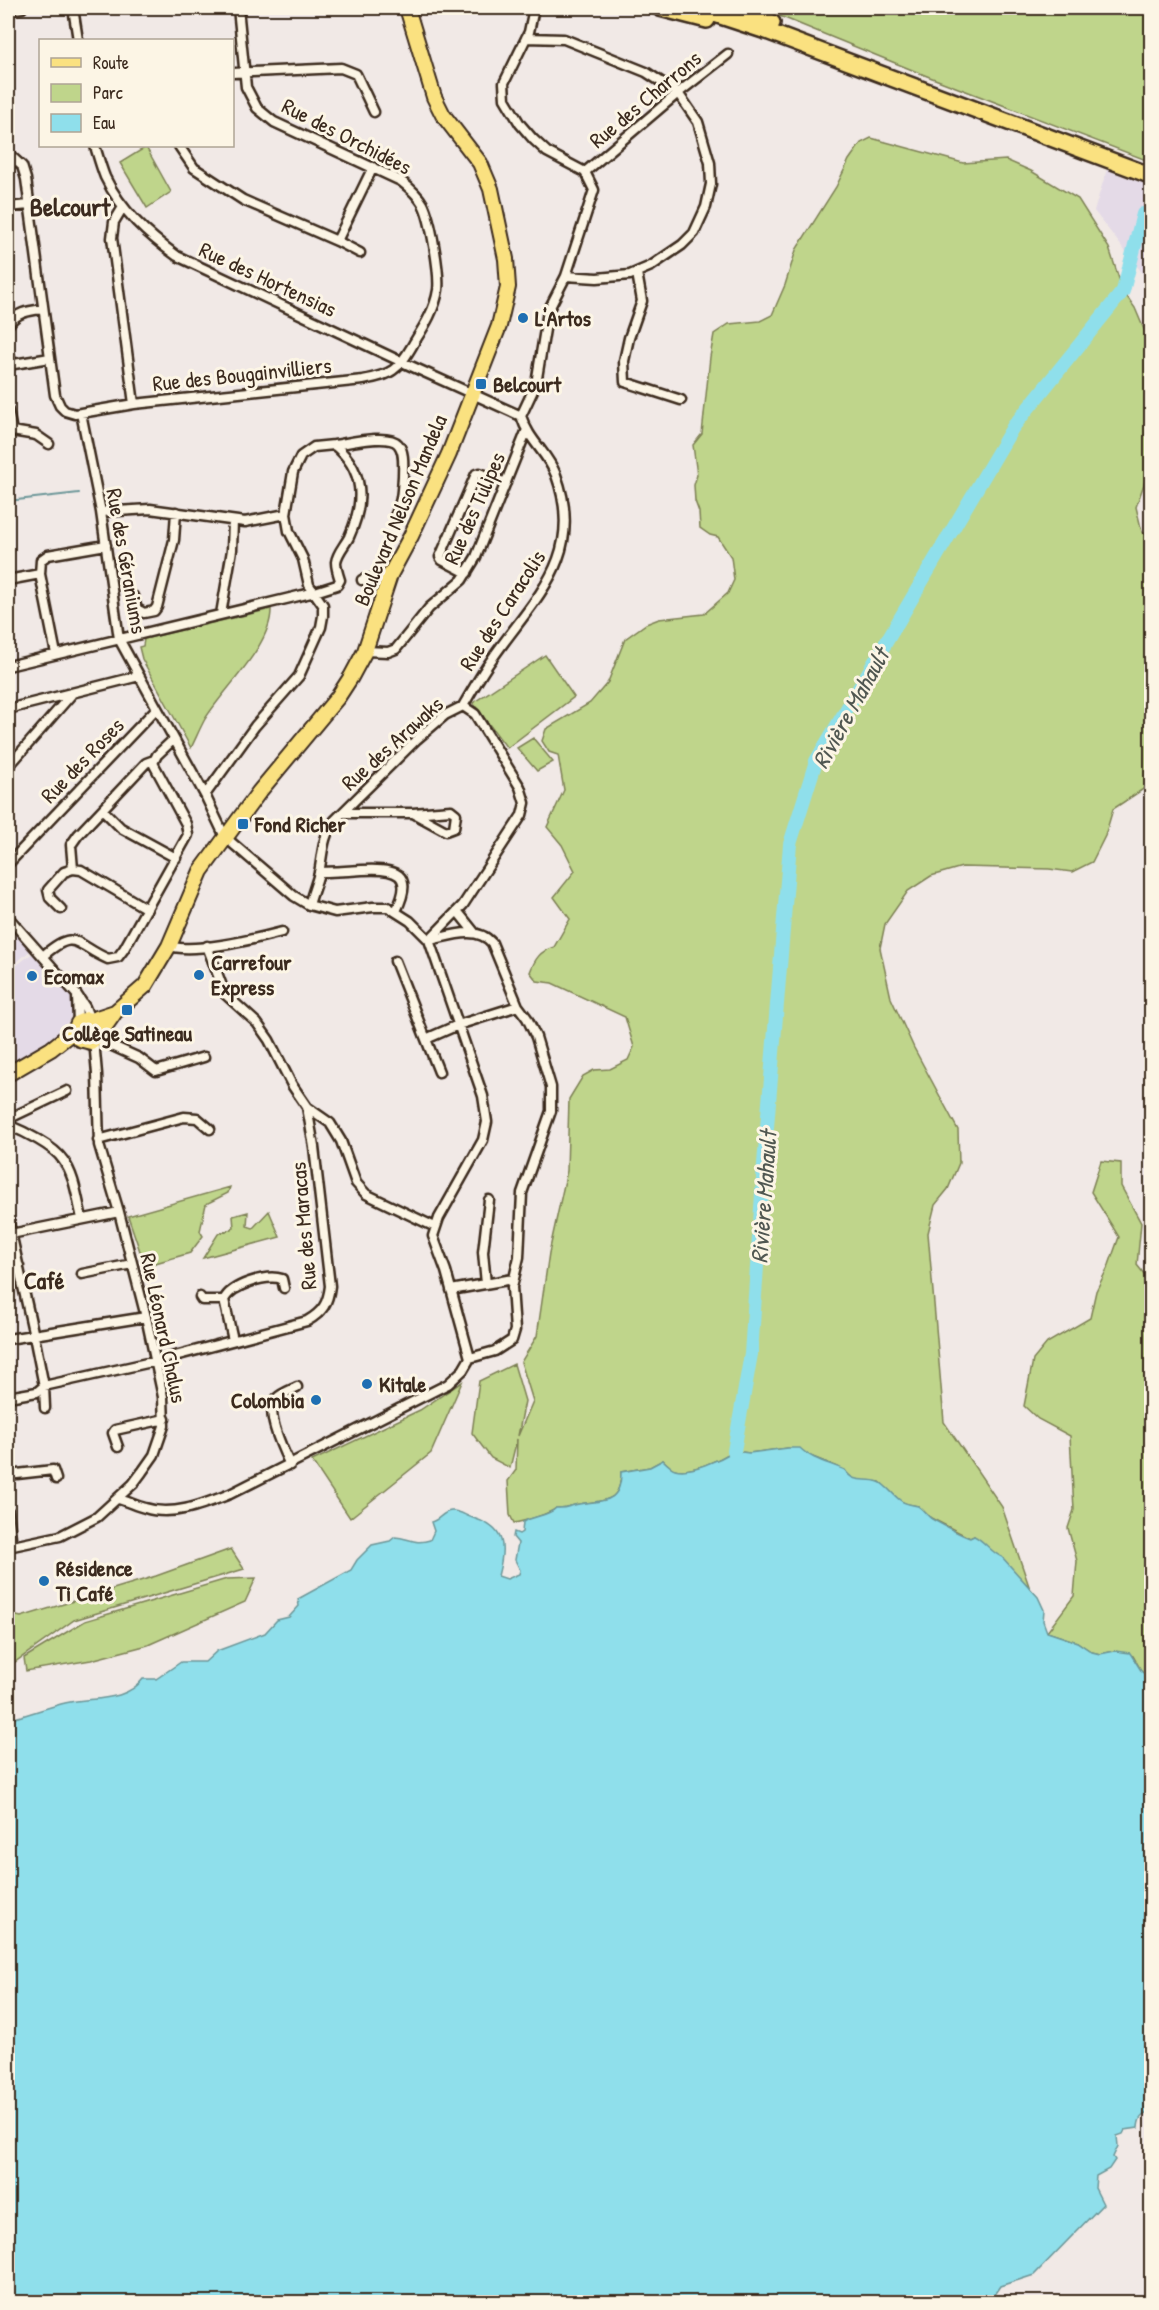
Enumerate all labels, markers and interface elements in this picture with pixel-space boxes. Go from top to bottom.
legend [39,39,234,147]
street label: Rue des Charrons [583,43,707,155]
text: Route [93,50,129,75]
text: Parc [93,80,123,105]
street label: Rue des Orchidées [277,91,417,181]
text: Eau [93,110,115,135]
district label: Belcourt [30,189,111,224]
street label: Rue des Hortensias [195,234,341,324]
place label: L'Artos [535,303,591,333]
marker: L'Artos [516,311,530,325]
street label: Rue des Bougainvilliers [151,350,333,398]
place label: Belcourt [493,369,562,399]
marker: Belcourt [474,377,488,391]
street label: Boulevard Nelson Mandela [346,409,454,610]
street label: Rue des Tulipes [436,447,512,569]
street label: Rue des Géraniums [99,486,155,636]
street label: Rue des Caracolis [452,544,552,676]
water label: Rivière Mahault [804,639,898,774]
street label: Rue des Arawaks [335,689,449,797]
street label: Rue des Roses [34,711,130,809]
place label: Fond Richer [254,809,346,839]
marker: Fond Richer [236,817,250,831]
place label: Carrefour Express [211,947,292,1003]
place label: Ecomax [44,961,105,991]
marker: Carrefour Express [192,968,206,982]
marker: Ecomax [25,969,39,983]
marker: Collège Satineau [120,1003,134,1017]
place label: Collège Satineau [62,1018,192,1049]
water label: Rivière Mahault [742,1126,784,1264]
street label: Rue des Maracas [282,1161,324,1291]
street label: Rue Léonard Chalus [134,1250,194,1406]
district label: Café [24,1264,65,1296]
place label: Kitale [379,1369,426,1399]
marker: Kitale [360,1377,374,1391]
place label: Colombia [231,1385,304,1415]
marker: Colombia [309,1393,323,1407]
place label: Résidence Ti Café [55,1553,133,1608]
marker: Résidence Ti Café [37,1574,51,1588]

